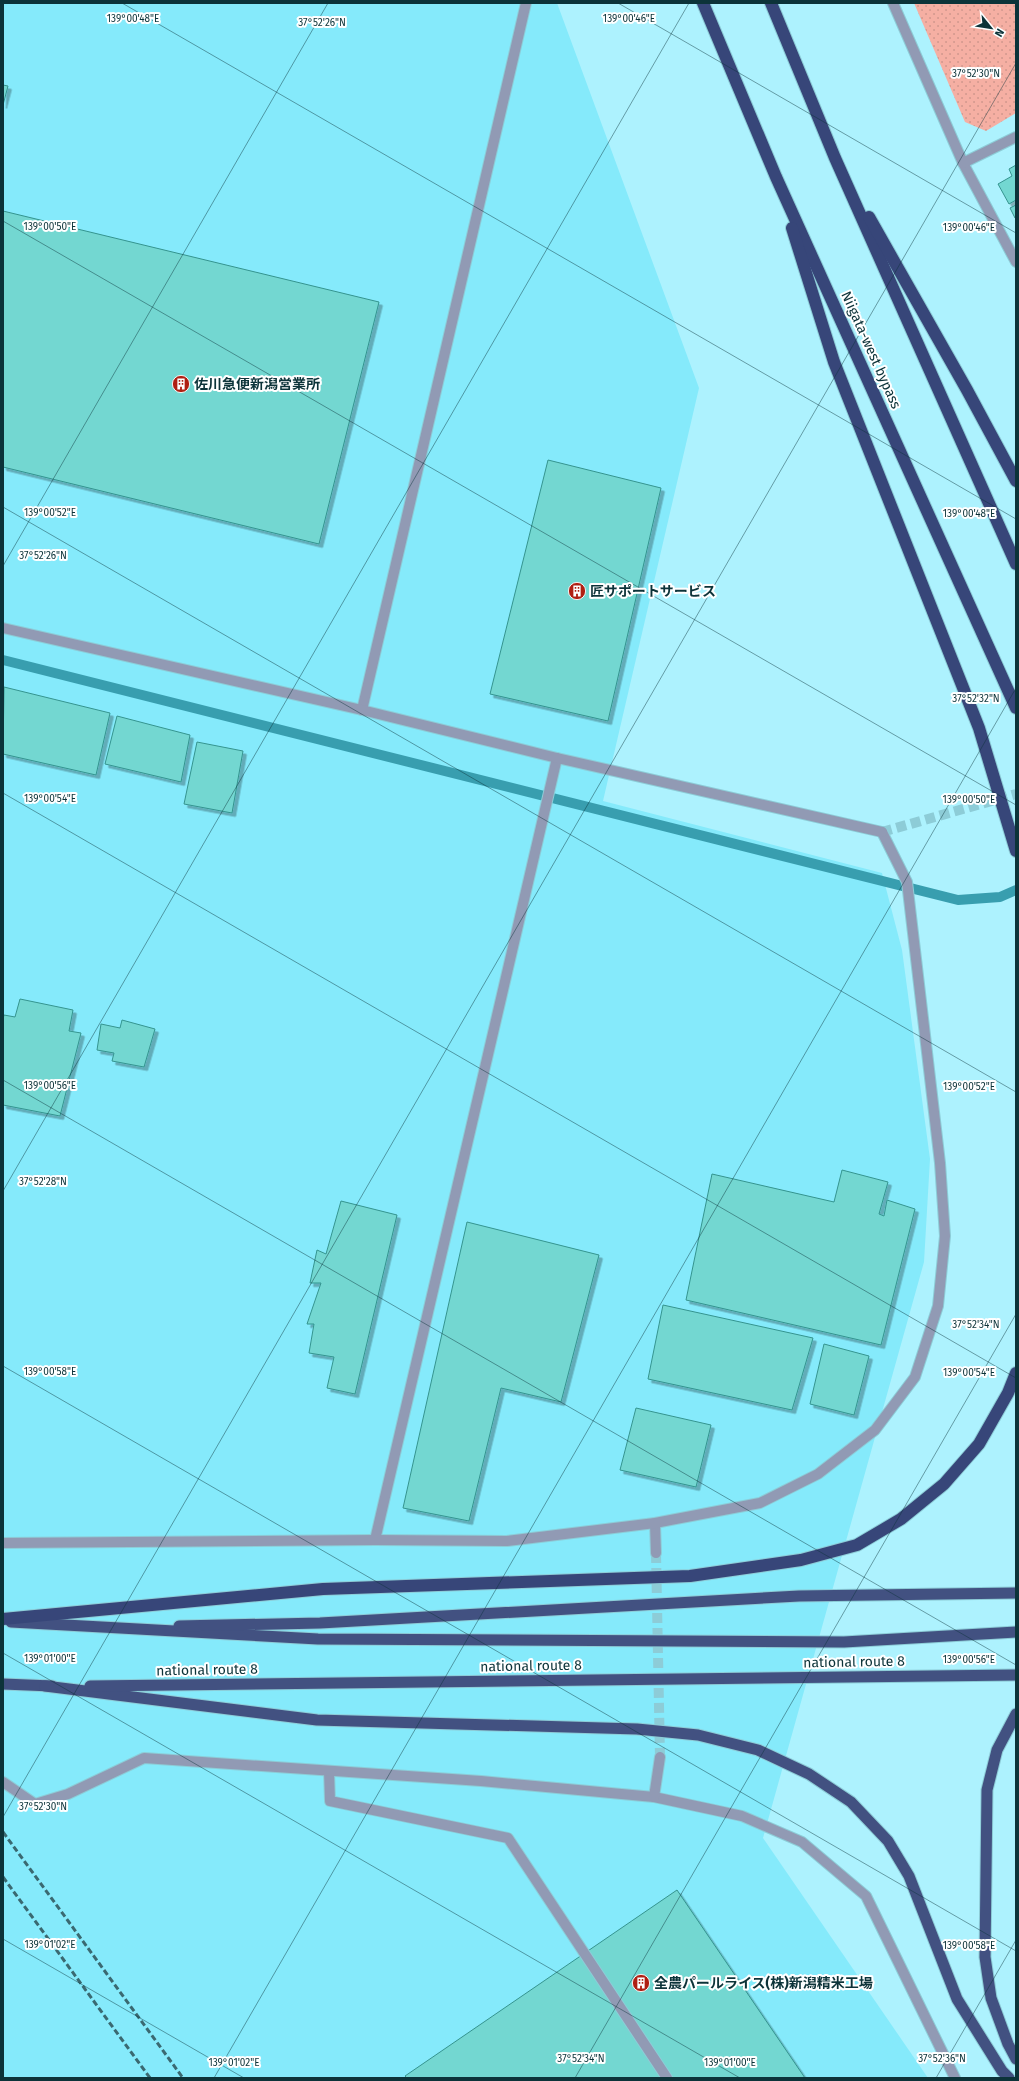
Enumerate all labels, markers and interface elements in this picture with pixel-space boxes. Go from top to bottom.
north arrow [971,8,1011,48]
text: 139°00'48"E [107,13,159,25]
text: 139°00'46"E [603,13,655,25]
text: 37°52'26"N [298,17,346,29]
text: N [992,26,1007,39]
text: 37°52'30"N [952,68,1000,80]
text: 139°00'50"E [24,221,76,233]
text: 139°00'46"E [943,222,995,234]
street label: Niigata-west bypass [837,289,905,412]
building icon: 佐川急便新潟営業所 [171,374,191,394]
place label: 佐川急便新潟営業所 [194,376,320,393]
text: 139°00'52"E [24,507,76,519]
text: 139°00'48"E [943,508,995,520]
text: 37°52'26"N [19,550,67,562]
building icon: 匠サポートサービス [567,581,587,601]
place label: 匠サポートサービス [590,583,716,600]
text: 37°52'32"N [952,693,1000,705]
text: 139°00'54"E [24,793,76,805]
text: 139°00'50"E [943,794,995,806]
text: 139°00'56"E [24,1080,76,1092]
text: 139°00'52"E [943,1081,995,1093]
text: 37°52'28"N [19,1176,67,1188]
text: 37°52'34"N [952,1319,1000,1331]
text: 139°00'58"E [24,1366,76,1378]
text: 139°00'54"E [943,1367,995,1379]
text: 139°01'00"E [24,1653,76,1665]
street label: national route 8 [803,1653,905,1671]
text: 139°00'56"E [943,1654,995,1666]
street label: national route 8 [480,1657,582,1675]
street label: national route 8 [156,1661,258,1679]
text: 37°52'30"N [19,1801,67,1813]
text: 139°01'02"E [24,1939,76,1951]
text: 139°00'58"E [943,1940,995,1952]
building icon: 全農パールライス(株)新潟精米工場 [631,1973,651,1993]
place label: 全農パールライス(株)新潟精米工場 [654,1975,873,1992]
text: 37°52'34"N [557,2053,605,2065]
text: 37°52'36"N [918,2053,966,2065]
text: 139°01'02"E [208,2057,260,2069]
text: 139°01'00"E [704,2057,756,2069]

